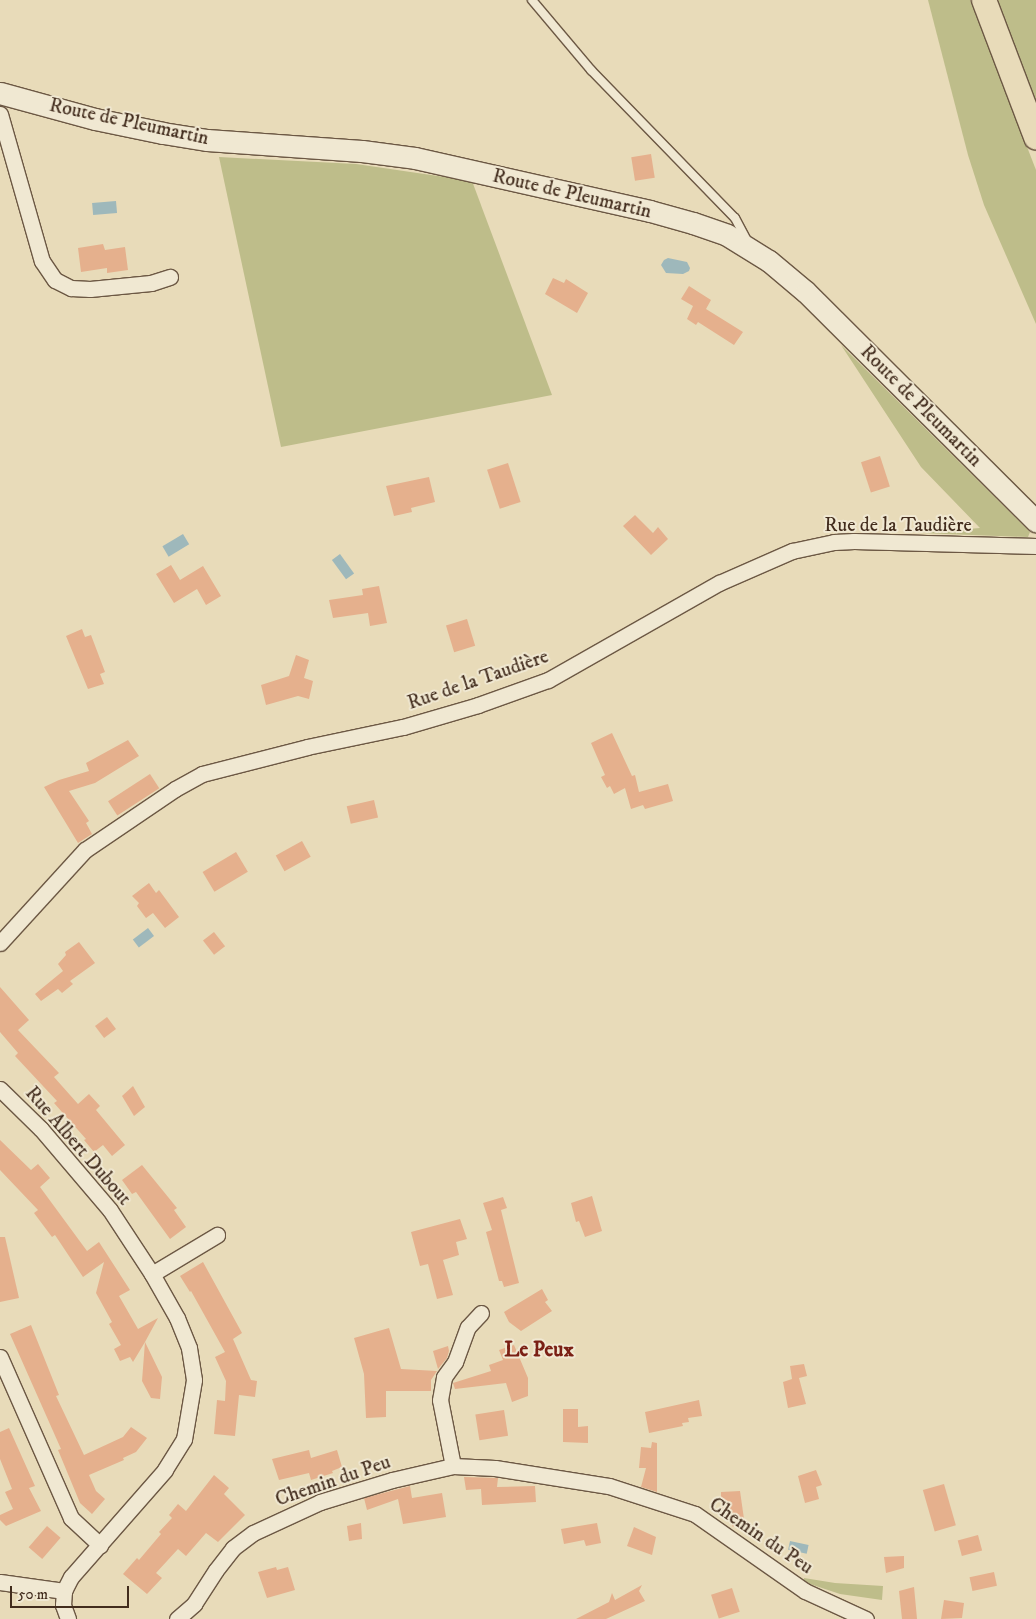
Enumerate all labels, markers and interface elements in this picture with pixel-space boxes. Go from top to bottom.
street label: Route de Pleumartin [47,93,211,151]
street label: Route de Pleumartin [490,164,654,224]
street label: Route de Pleumartin [855,340,987,472]
street label: Rue de la Taudière [824,513,972,537]
street label: Rue de la Taudière [404,645,552,715]
street label: Rue Albert Dubout [20,1082,136,1210]
district label: Le Peux [504,1337,574,1363]
street label: Chemin du Peu [272,1450,394,1512]
street label: Chemin du Peu [704,1492,818,1580]
scale bar [12,1576,131,1608]
text: 50 m [18,1585,48,1604]

